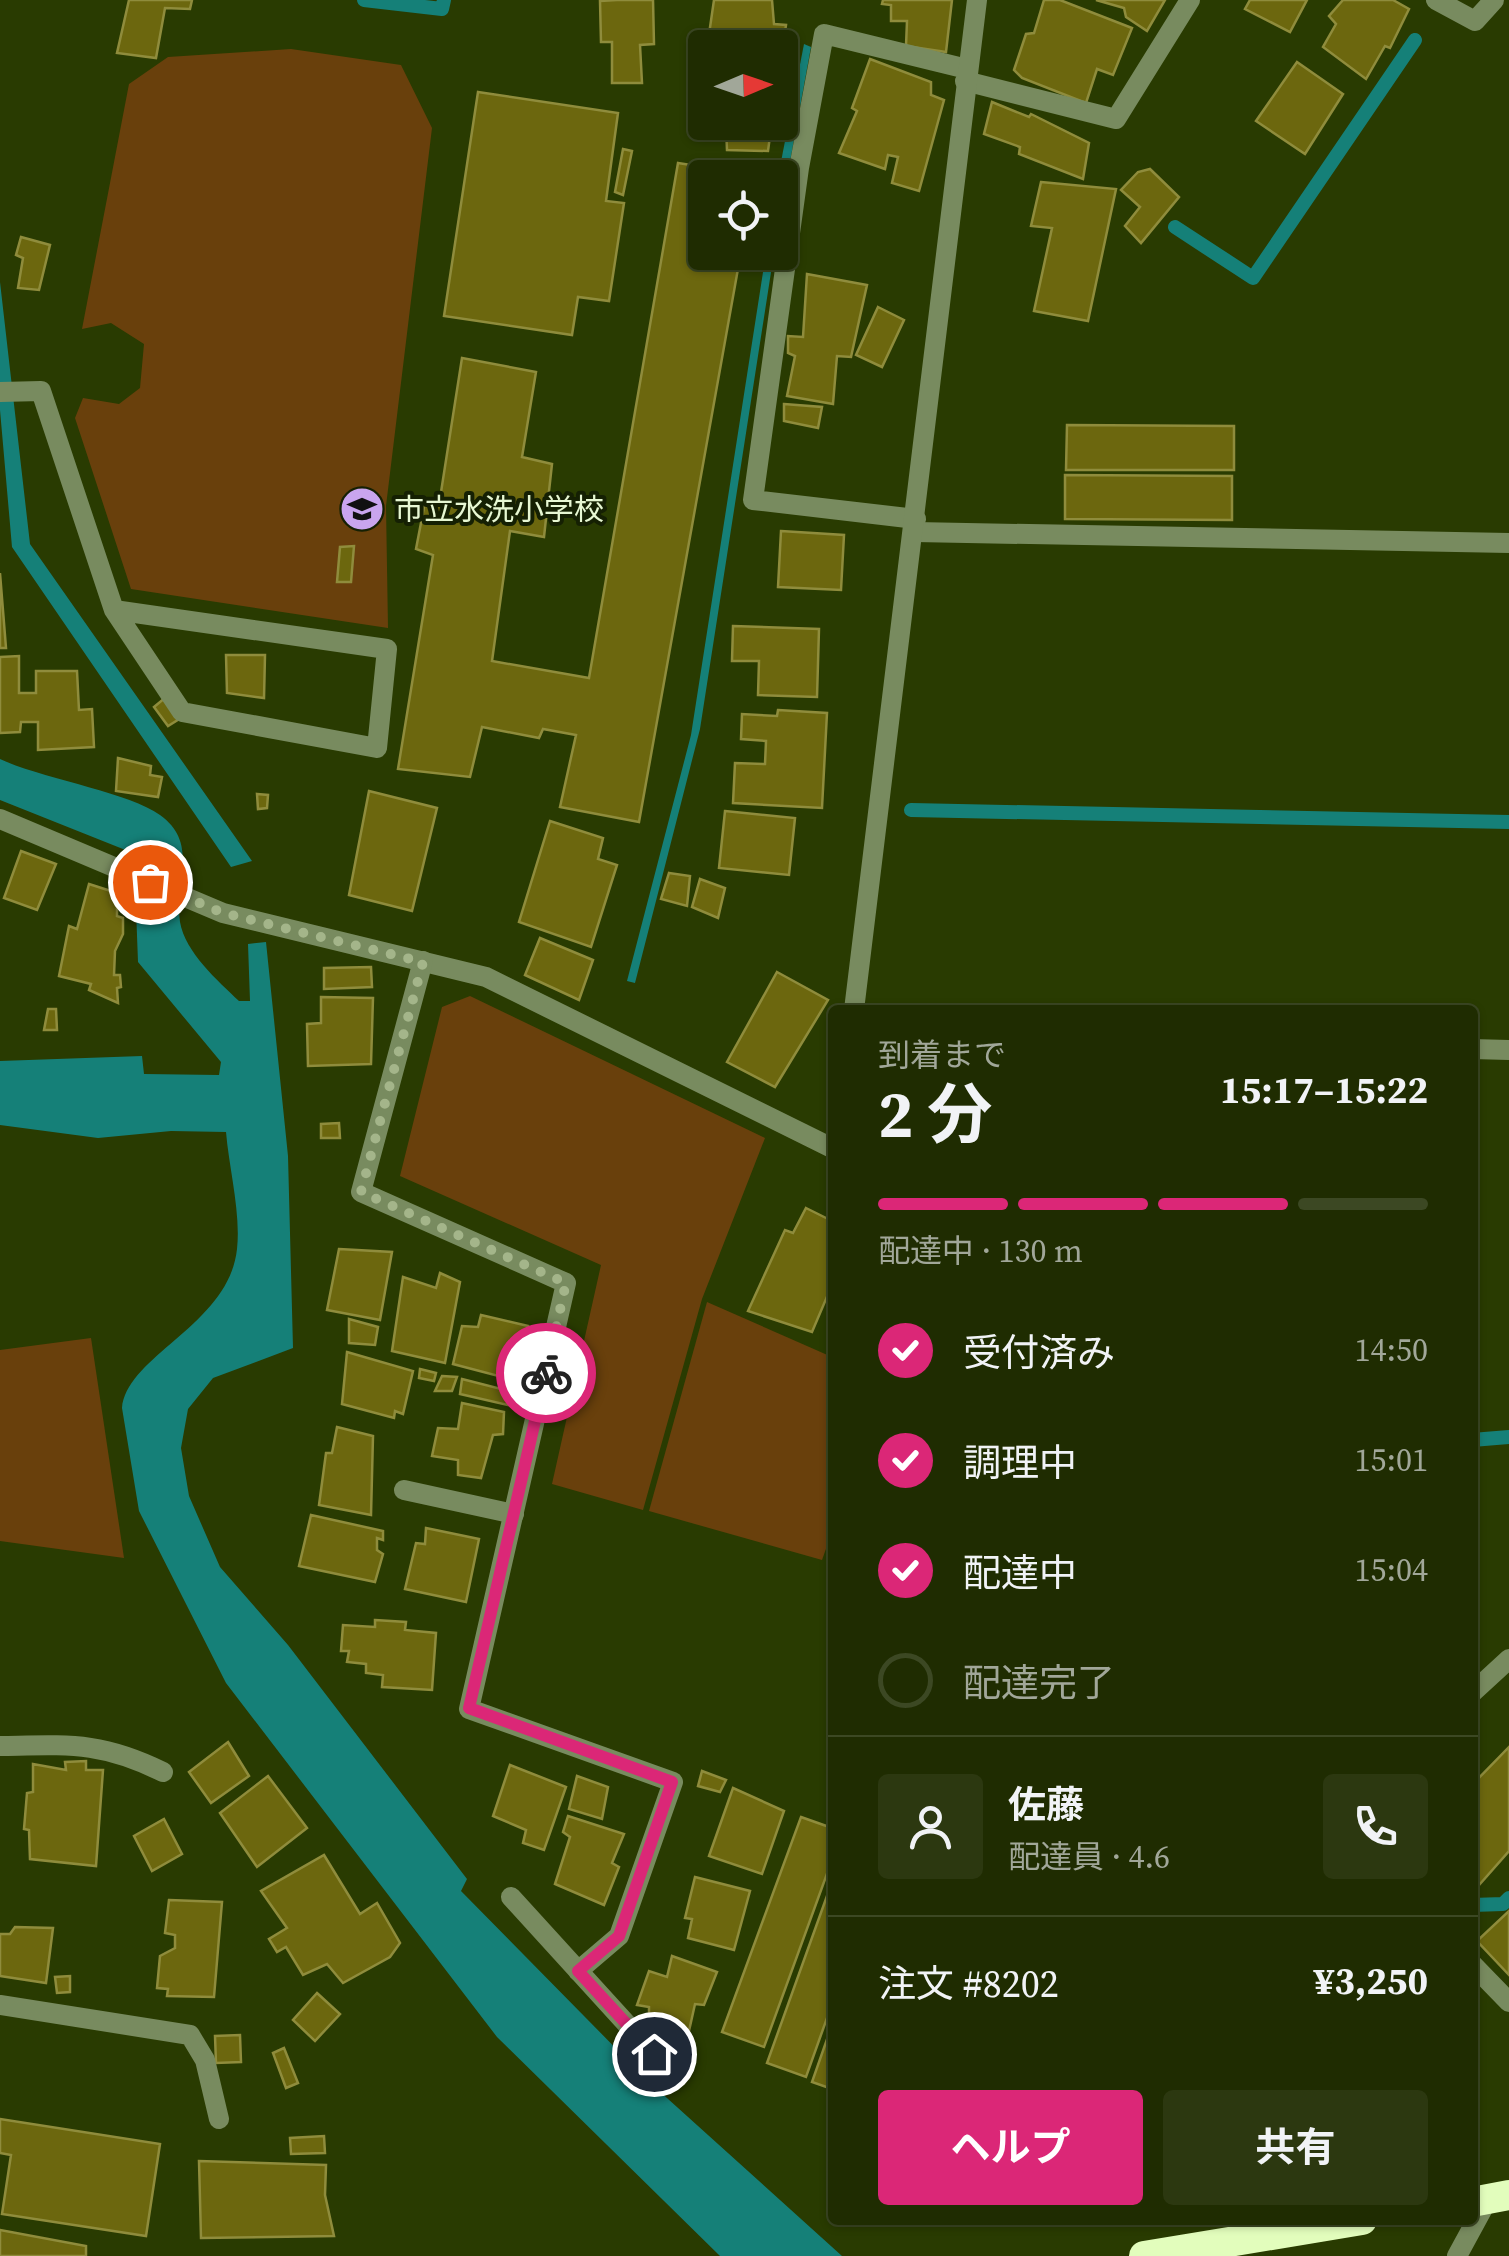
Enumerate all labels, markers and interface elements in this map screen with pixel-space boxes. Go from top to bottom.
north arrow [688,30,798,140]
map controls [688,30,798,270]
button: locate [688,160,798,270]
school or university icon: 市立水洗小学校 [339,486,385,532]
place label: 市立水洗小学校 [394,489,604,530]
pin [108,840,193,925]
icon: bag [123,855,178,910]
text: 到着まで [878,1033,1006,1077]
text: 15:17–15:22 [1220,1064,1428,1116]
text: 2 分 [878,1070,992,1159]
text: 配達中 · 130 m [878,1229,1083,1273]
courier [496,1323,596,1423]
icon: check [878,1323,933,1378]
text: 受付済み [963,1327,1115,1379]
text: 14:50 [1354,1328,1428,1372]
icon: bike [519,1346,574,1401]
icon: check [878,1433,933,1488]
text: 調理中 [963,1437,1077,1489]
text: 15:01 [1354,1438,1428,1482]
icon: check [878,1543,933,1598]
text: 配達中 [963,1547,1077,1599]
text: 15:04 [1354,1548,1428,1592]
text: 配達完了 [963,1657,1115,1709]
button: person [878,1774,983,1879]
button: phone [1323,1774,1428,1879]
text: 佐藤 [1008,1779,1084,1831]
text: 配達員 · 4.6 [1008,1835,1170,1879]
text: ¥3,250 [1314,1955,1428,2007]
text: 注文 #8202 [878,1958,1059,2010]
pin [612,2012,697,2097]
icon: home [627,2027,682,2082]
button: ヘルプ [878,2090,1143,2205]
button: 共有 [1163,2090,1428,2205]

